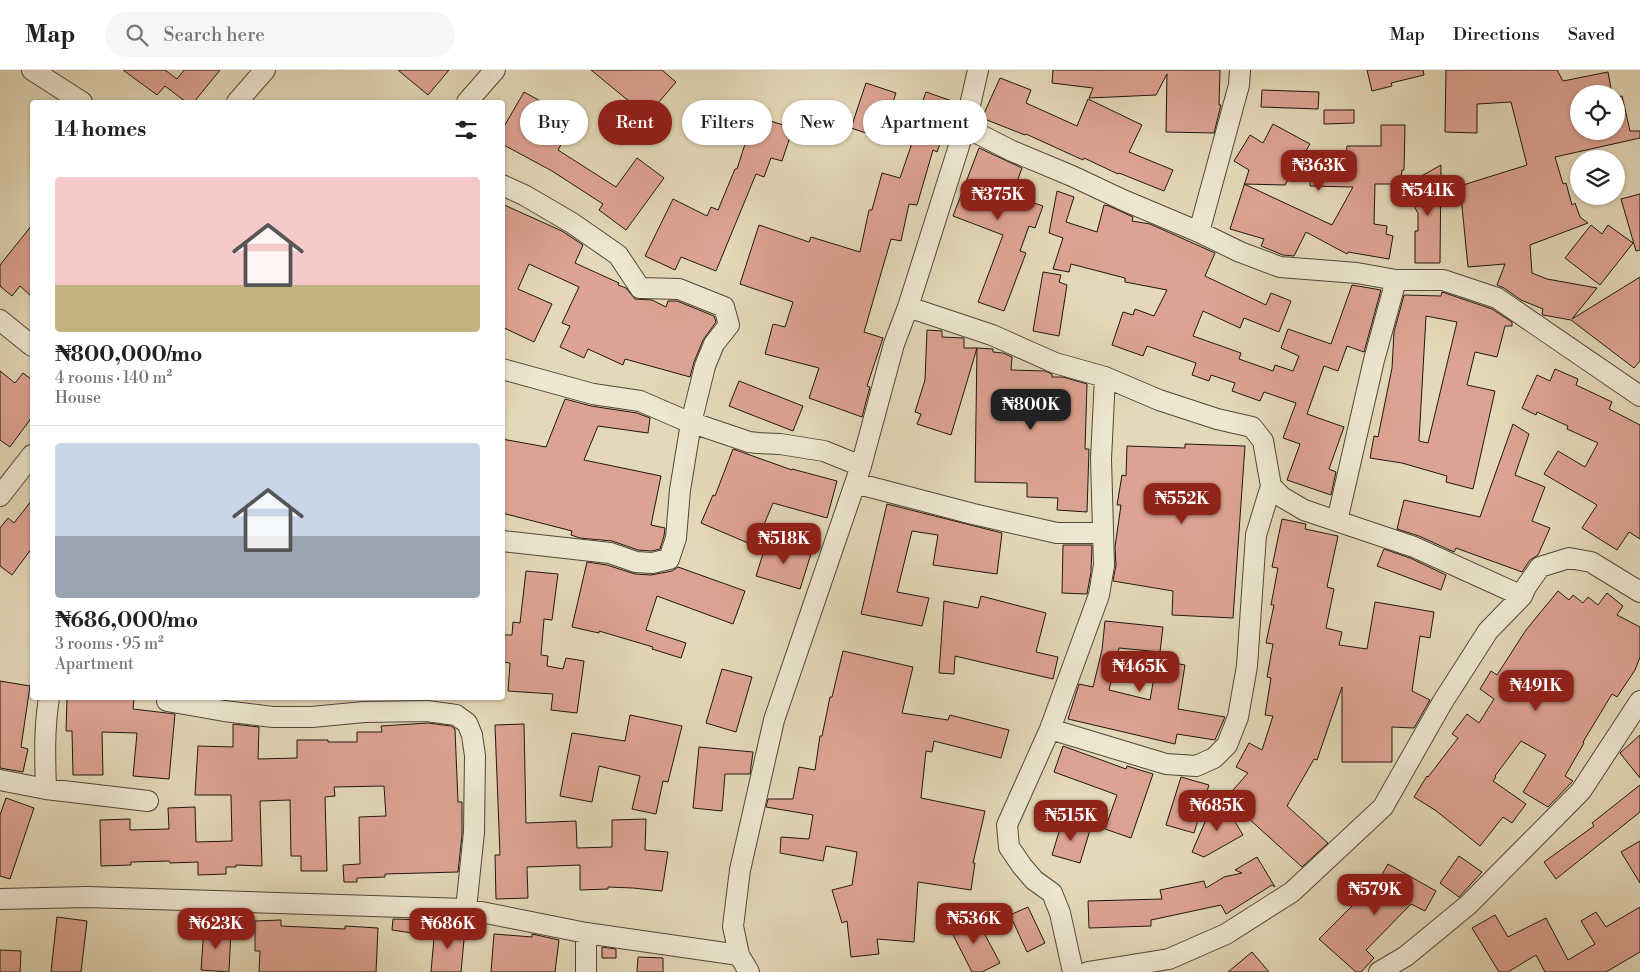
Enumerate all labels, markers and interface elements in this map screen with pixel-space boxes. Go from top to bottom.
search box [105,12,455,57]
text: Map [25,20,75,50]
icon: search [123,21,151,49]
text: Search here [163,23,265,47]
text: Map [1389,23,1425,46]
text: Directions [1453,23,1540,46]
text: Saved [1568,23,1615,46]
map controls [1570,85,1625,205]
button: locate [1570,85,1625,140]
chip: Buy [520,100,588,145]
chip: Rent [598,100,672,145]
chip: Filters [682,100,772,145]
chip: New [782,100,853,145]
chip: Apartment [863,100,987,145]
icon: filters [452,116,480,144]
text: 14 homes [55,117,146,143]
pin: ₦363K [1284,150,1354,192]
button: layers [1570,150,1625,205]
text: ₦363K [1292,156,1346,176]
pin: ₦541K [1393,174,1463,217]
pin: ₦375K [963,178,1033,221]
text: ₦541K [1401,181,1455,201]
text: ₦375K [971,185,1025,205]
icon: home [223,210,313,300]
text: ₦800,000/mo [55,342,202,368]
text: 4 rooms · 140 m² [55,368,172,388]
text: House [55,388,101,408]
pin: ₦800K [996,388,1066,431]
text: ₦800K [1002,395,1060,415]
icon: home [223,475,313,565]
pin: ₦552K [1147,482,1217,525]
text: ₦552K [1155,489,1209,509]
pin: ₦518K [749,522,819,565]
text: ₦518K [758,529,810,549]
text: ₦686,000/mo [55,608,198,634]
text: 3 rooms · 95 m² [55,634,164,654]
pin: ₦465K [1105,650,1175,693]
text: Apartment [55,654,134,674]
text: ₦465K [1112,657,1168,677]
pin: ₦491K [1501,670,1571,712]
text: ₦491K [1510,676,1562,696]
pin: ₦685K [1182,790,1252,832]
text: ₦685K [1189,796,1245,816]
pin: ₦515K [1036,800,1106,842]
text: ₦515K [1045,806,1097,826]
pin: ₦579K [1340,874,1410,916]
text: ₦579K [1348,880,1402,900]
pin: ₦536K [939,902,1009,945]
pin: ₦623K [181,908,251,950]
pin: ₦686K [413,908,483,950]
text: ₦536K [947,909,1001,929]
text: ₦623K [189,914,243,934]
text: ₦686K [420,914,476,934]

